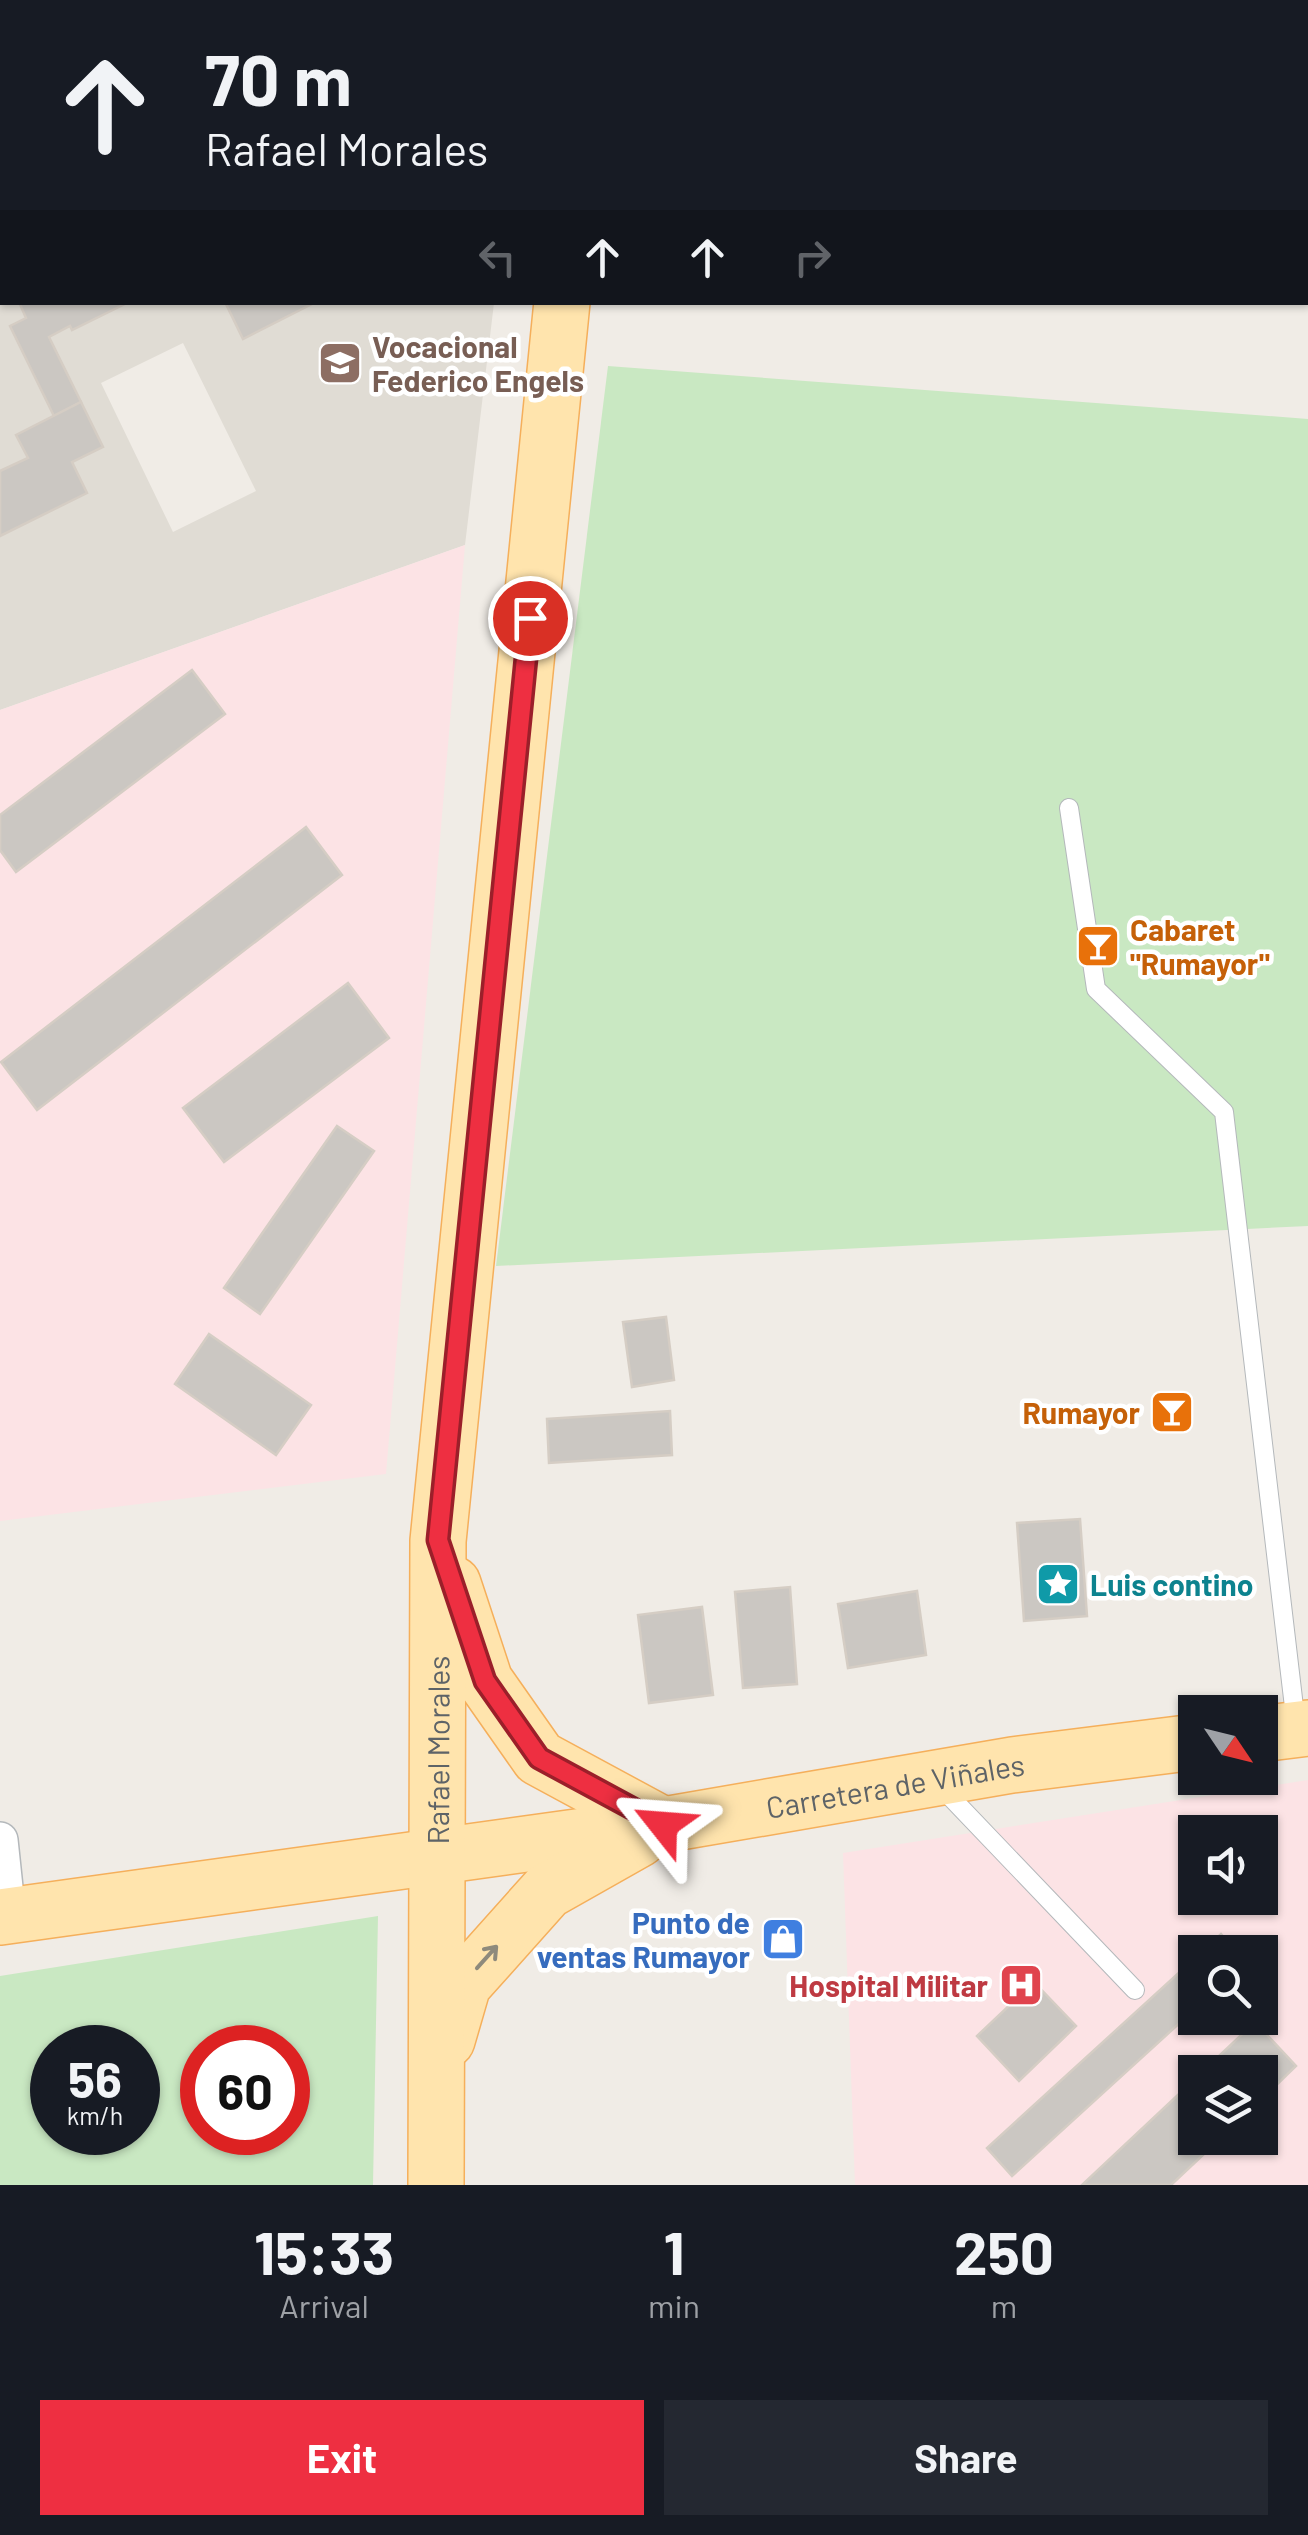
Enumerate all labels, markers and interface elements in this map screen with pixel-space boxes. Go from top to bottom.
text: 70 m [205,36,352,120]
icon: ahead [40,40,170,170]
text: Rafael Morales [205,121,488,175]
icon: left [470,230,525,285]
icon: ahead [575,230,630,285]
icon: ahead [680,230,735,285]
icon: right [785,230,840,285]
place label: Vocacional Federico Engels [372,328,584,398]
school or university icon: Vocacional Federico Engels [317,340,363,386]
pin [488,576,573,661]
icon: arrive [503,591,558,646]
place label: Cabaret "Rumayor" [1130,911,1270,981]
bar icon: Cabaret "Rumayor" [1075,923,1121,969]
bar icon: Rumayor [1149,1389,1195,1435]
place label: Rumayor [1022,1394,1141,1430]
place icon: Luis contino [1035,1561,1081,1607]
place label: Luis contino [1090,1566,1253,1602]
street label: Rafael Morales [419,1655,456,1845]
north arrow [1178,1695,1278,1795]
map controls [1178,1695,1278,2155]
street label: Carretera de Viñales [763,1746,1027,1825]
position arrow [611,1773,715,1877]
button: sound [1178,1815,1278,1915]
place label: Punto de ventas Rumayor [537,1904,750,1974]
shop icon: Punto de ventas Rumayor [760,1916,806,1962]
button: search [1178,1935,1278,2035]
one-way arrow [476,1945,499,1970]
hospital icon: Hospital Militar [998,1962,1044,2008]
place label: Hospital Militar [789,1967,988,2003]
speed limit sign: 60 [180,2025,310,2155]
text: 56 [68,2048,122,2108]
button: layers [1178,2055,1278,2155]
text: km/h [67,2100,123,2130]
text: 15:33 [254,2215,394,2287]
text: 1 [663,2215,685,2287]
text: 250 [954,2215,1054,2287]
text: Arrival [279,2286,369,2324]
text: min [648,2286,700,2324]
text: m [991,2286,1017,2324]
button: Exit [40,2400,644,2515]
button: Share [664,2400,1268,2515]

